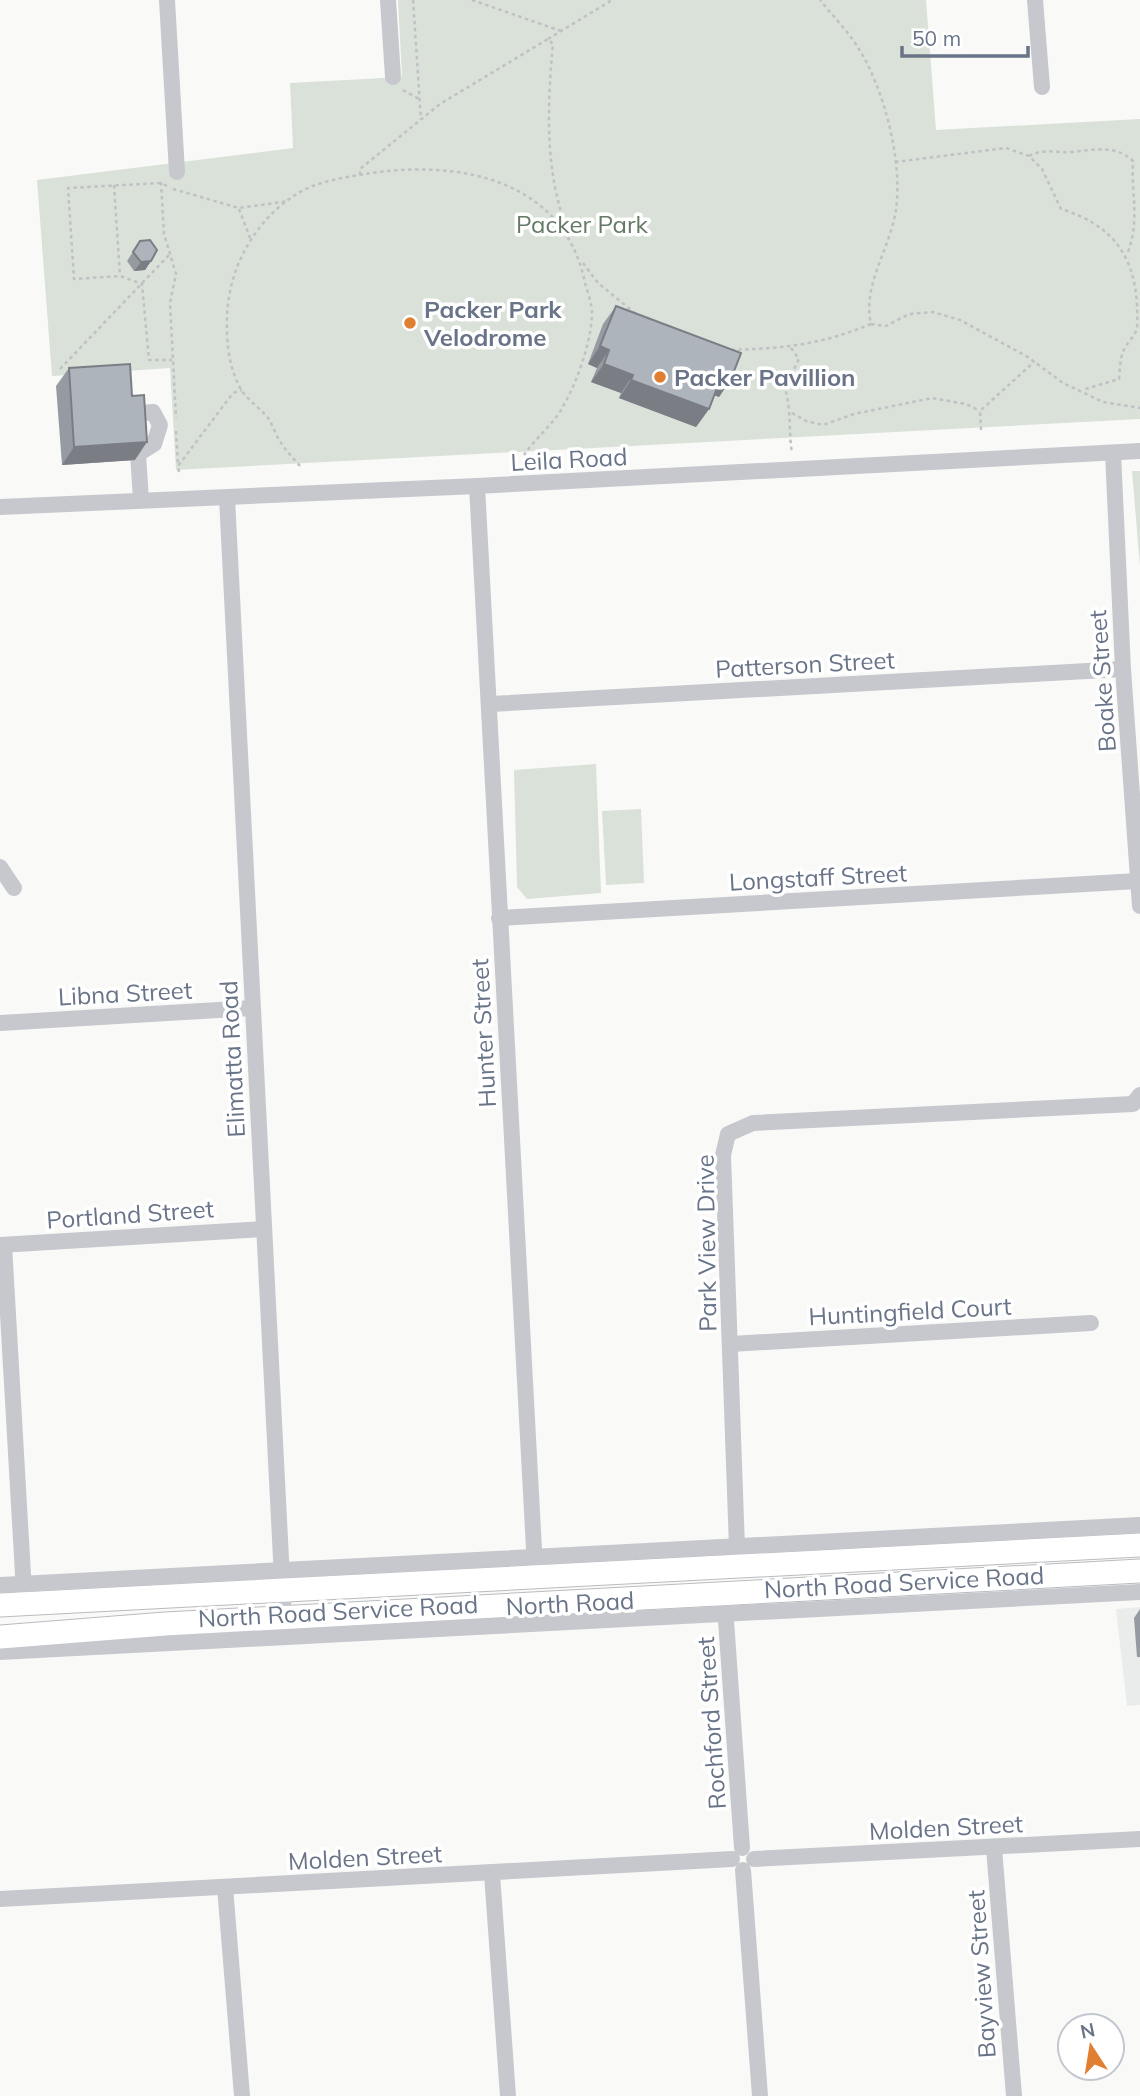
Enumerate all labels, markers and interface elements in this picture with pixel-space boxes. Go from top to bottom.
scale bar [902,14,1028,58]
text: 50 m [912,25,961,51]
park label: Packer Park [516,209,649,239]
place label: Packer Park Velodrome [423,294,562,352]
marker: Packer Park Velodrome [402,315,418,331]
place label: Packer Pavillion [674,362,856,392]
marker: Packer Pavillion [652,369,668,385]
street label: Leila Road [510,441,628,477]
street label: Boake Street [1082,609,1122,753]
street label: Patterson Street [714,644,896,684]
street label: Longstaff Street [728,857,908,897]
street label: Hunter Street [464,958,502,1108]
street label: Libna Street [57,975,193,1011]
street label: Elimatta Road [213,980,251,1138]
street label: Park View Drive [689,1154,723,1332]
street label: Portland Street [45,1193,215,1235]
street label: Huntingfield Court [808,1291,1012,1331]
street label: North Road Service Road [763,1560,1045,1604]
street label: North Road [505,1585,635,1621]
street label: North Road Service Road [197,1589,479,1633]
street label: Rochford Street [690,1636,732,1810]
street label: Molden Street [868,1808,1024,1846]
street label: Molden Street [287,1838,443,1876]
street label: Bayview Street [960,1889,1002,2059]
north arrow [1056,2012,1126,2082]
text: N [1078,2017,1097,2044]

